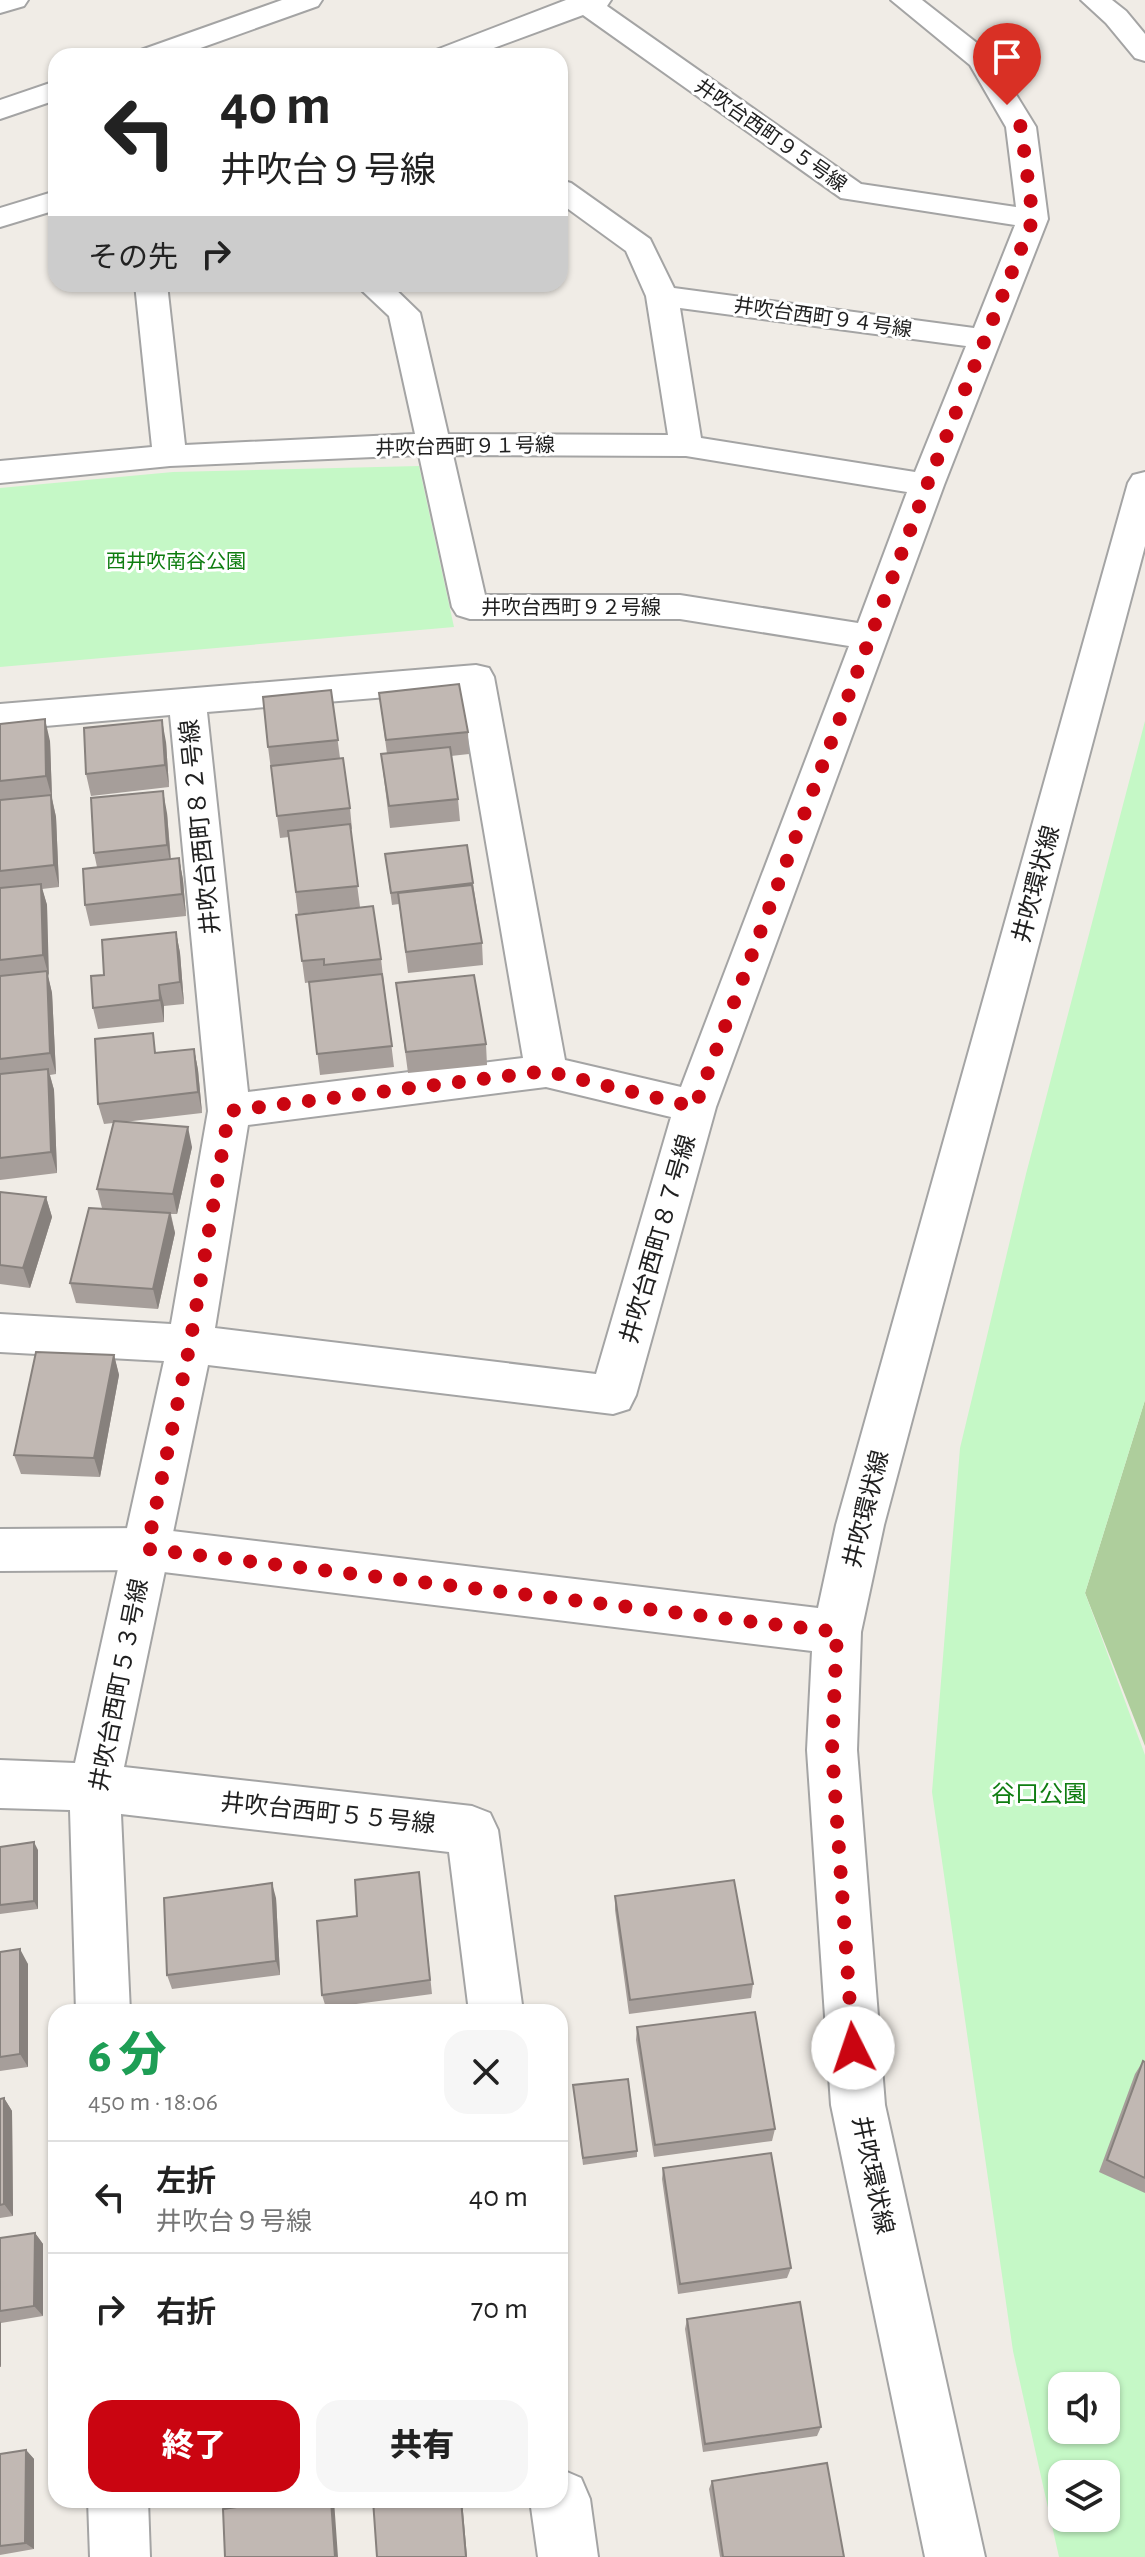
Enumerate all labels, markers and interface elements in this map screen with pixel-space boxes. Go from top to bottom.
pin [973,23,1041,105]
icon: arrive [985,35,1029,79]
street label: 井吹台西町９５号線 [691,74,851,196]
text: 40 m [220,78,331,134]
icon: left [88,80,192,184]
text: 井吹台９号線 [220,153,436,189]
icon: right [194,232,238,276]
text: その先 [88,243,178,273]
street label: 井吹台西町９４号線 [732,294,914,340]
street label: 井吹台西町９１号線 [375,433,555,459]
park label: 西井吹南谷公園 [106,551,246,572]
street label: 井吹台西町９２号線 [481,596,661,618]
street label: 井吹台西町８２号線 [176,718,224,936]
street label: 井吹環状線 [1008,823,1064,945]
street label: 井吹台西町８７号線 [616,1132,700,1346]
street label: 井吹環状線 [839,1448,893,1570]
street label: 井吹台西町５３号線 [86,1577,152,1793]
park label: 谷口公園 [991,1782,1087,1807]
street label: 井吹台西町５５号線 [219,1789,437,1837]
position arrow [811,2006,895,2090]
button: close [444,2030,528,2114]
text: 6 分 [88,2033,166,2081]
text: 450 m · 18:06 [88,2089,218,2115]
street label: 井吹環状線 [848,2114,898,2236]
text: 左折 [156,2167,216,2197]
icon: left [88,2175,132,2219]
text: 40 m [469,2182,528,2212]
text: 井吹台９号線 [156,2209,312,2235]
icon: right [88,2287,132,2331]
text: 70 m [471,2294,528,2324]
text: 右折 [156,2298,216,2328]
map controls [1048,2372,1120,2532]
button: sound [1048,2372,1120,2444]
button: 終了 [88,2400,300,2492]
button: 共有 [316,2400,528,2492]
button: layers [1048,2460,1120,2532]

